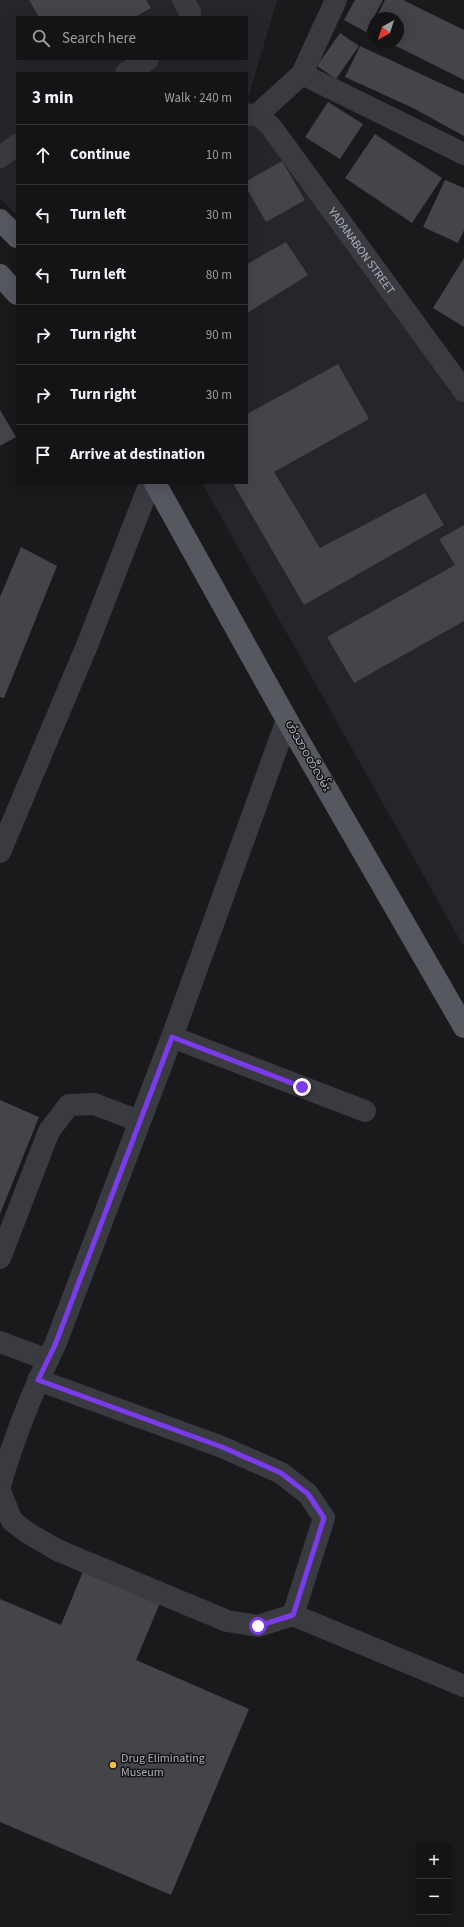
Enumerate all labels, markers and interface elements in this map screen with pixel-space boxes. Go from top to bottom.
north arrow [368,12,404,48]
search box [16,16,248,60]
icon: search [30,27,52,49]
text: Search here [62,28,136,49]
text: 3 min [32,86,73,110]
text: Walk · 240 m [164,89,232,107]
icon: ahead [32,144,54,166]
text: Continue [70,144,130,165]
text: 10 m [206,146,232,164]
street label: YADANABON STREET [324,203,400,298]
icon: left [32,204,54,226]
text: Turn left [70,204,126,225]
text: 30 m [206,206,232,224]
icon: left [32,264,54,286]
text: Turn left [70,264,126,285]
text: 80 m [206,266,232,284]
icon: right [32,324,54,346]
text: Turn right [70,324,136,345]
text: 90 m [206,326,232,344]
icon: right [32,384,54,406]
text: Turn right [70,384,136,405]
text: 30 m [206,386,232,404]
icon: arrive [32,444,54,466]
text: Arrive at destination [70,444,205,465]
street label: ဟံသာဝတီလမ်း [281,717,336,795]
route end [293,1078,311,1096]
route start [249,1617,267,1635]
place label: Drug Eliminating Museum [121,1750,205,1781]
marker: Drug Eliminating Museum [108,1760,118,1770]
map controls [416,1843,452,1915]
button: + [416,1843,452,1879]
button: − [416,1879,452,1915]

